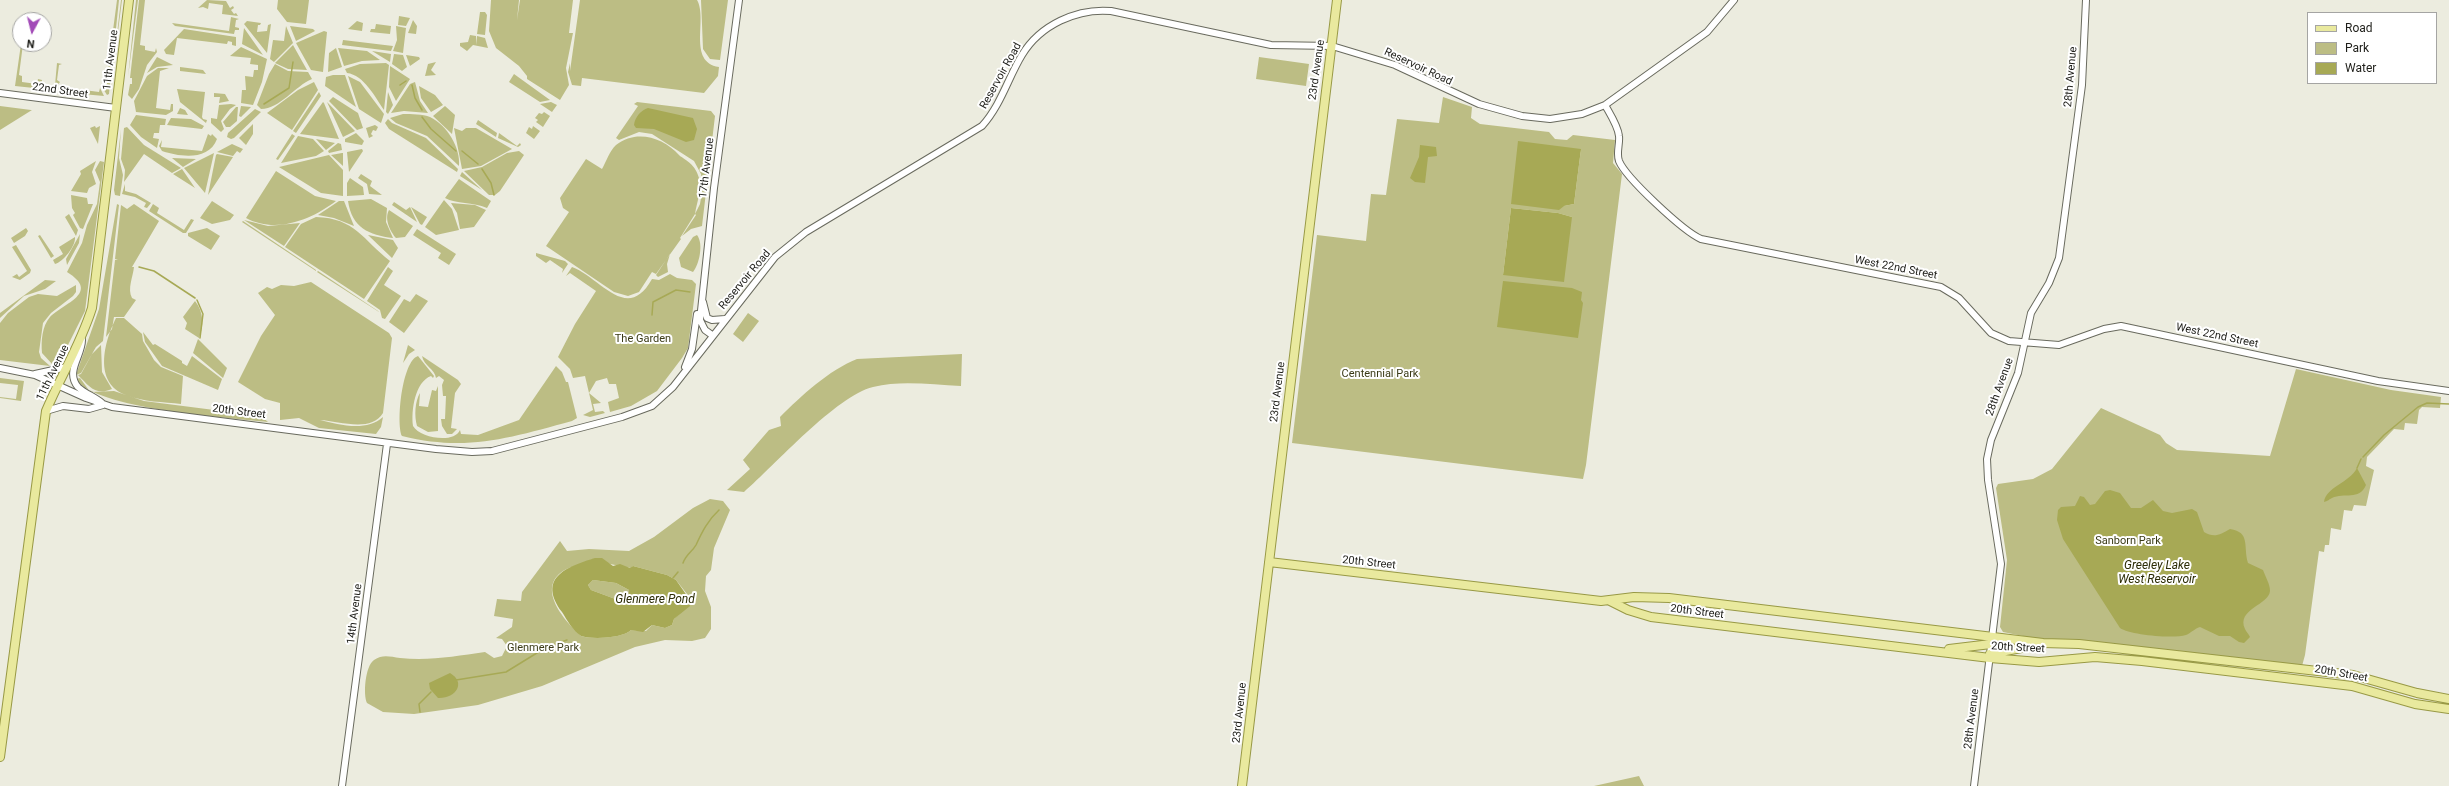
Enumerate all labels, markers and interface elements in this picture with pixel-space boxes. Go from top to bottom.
north arrow [12,12,52,52]
legend [2307,12,2437,84]
text: Road [2345,21,2373,35]
street label: 11th Avenue [101,29,121,91]
text: N [26,36,35,50]
street label: 23rd Avenue [1306,39,1328,101]
street label: Reservoir Road [977,41,1025,111]
text: Park [2345,41,2369,55]
street label: Reservoir Road [1382,45,1454,89]
street label: 28th Avenue [2062,46,2080,108]
text: Water [2345,61,2376,75]
street label: 22nd Street [31,81,89,101]
street label: 17th Avenue [697,137,717,199]
street label: Reservoir Road [716,247,774,313]
street label: West 22nd Street [1854,254,1938,282]
street label: West 22nd Street [2175,321,2259,351]
park label: The Garden [615,332,671,346]
street label: 11th Avenue [34,343,72,403]
street label: 28th Avenue [1983,356,2017,418]
street label: 23rd Avenue [1268,361,1288,423]
park label: Centennial Park [1342,367,1418,381]
street label: 20th Street [212,402,266,422]
park label: Sanborn Park [2095,534,2161,548]
street label: 20th Street [1342,554,1396,572]
water label: Greeley Lake West Reservoir [2118,559,2196,587]
street label: 14th Avenue [345,583,365,645]
water label: Glenmere Pond [615,593,695,607]
street label: 20th Street [1670,602,1724,622]
street label: 20th Street [1991,640,2045,656]
park label: Glenmere Park [507,641,579,655]
street label: 20th Street [2313,663,2369,685]
street label: 23rd Avenue [1230,682,1250,744]
street label: 28th Avenue [1962,688,1982,750]

